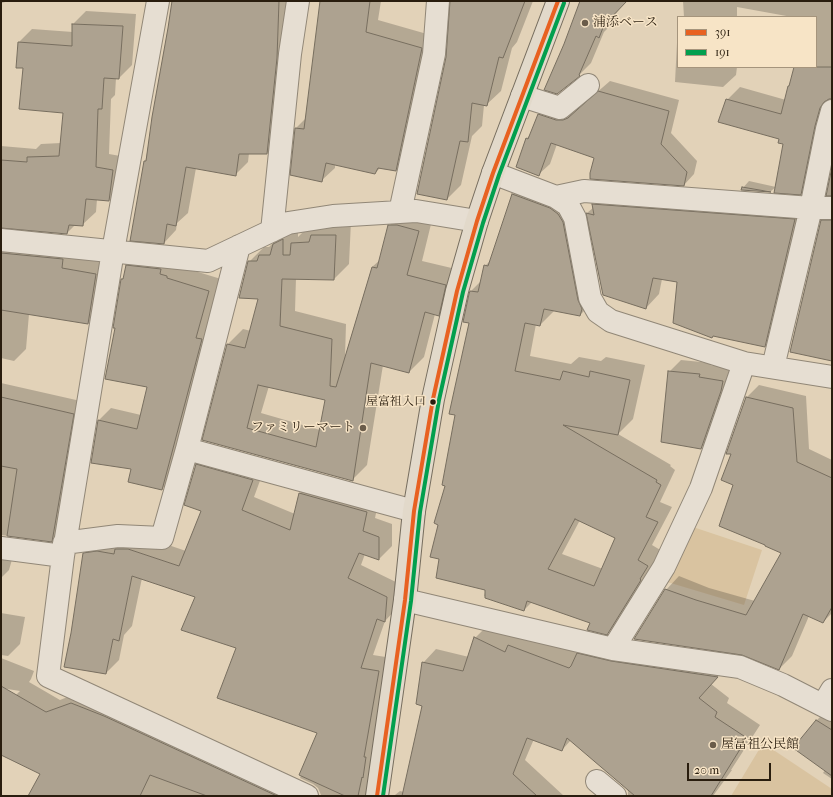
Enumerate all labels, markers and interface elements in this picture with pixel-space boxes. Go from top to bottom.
place label: 浦添ベース [593,15,658,31]
legend [677,16,817,68]
marker: 浦添ベース [580,18,590,28]
text: 391 [715,25,731,39]
text: 191 [715,45,730,59]
place label: 屋富祖入口 [366,395,426,409]
marker: 屋富祖入口 [428,397,438,407]
place label: ファミリーマート [251,420,355,436]
marker: ファミリーマート [358,423,368,433]
place label: 屋冨祖公民館 [721,737,799,753]
marker: 屋冨祖公民館 [708,740,718,750]
scale bar [689,755,773,781]
text: 20 m [694,763,719,777]

